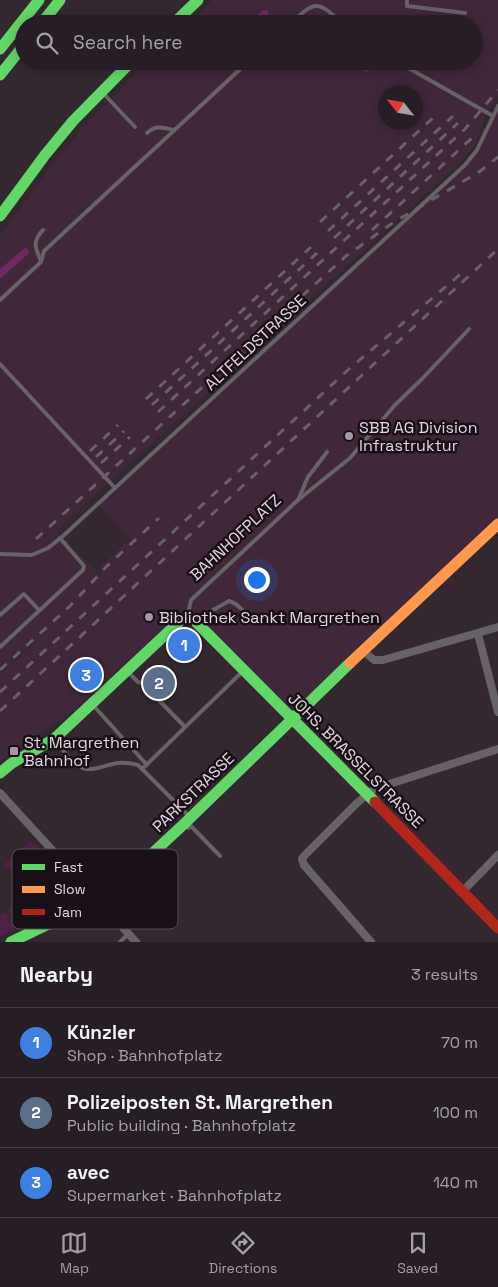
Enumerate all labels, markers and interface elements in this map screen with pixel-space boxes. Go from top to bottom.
search box [15,15,483,70]
icon: search [33,29,61,57]
text: Search here [73,30,183,55]
north arrow [378,85,423,130]
street label: ALTFELDSTRASSE [200,290,311,395]
place label: SBB AG Division Infrastruktur [359,417,478,456]
marker: SBB AG Division Infrastruktur [343,430,355,442]
street label: BAHNHOFPLATZ [185,490,285,585]
your location [244,567,270,593]
place label: Bibliothek Sankt Margrethen [159,607,380,628]
marker: Bibliothek Sankt Margrethen [143,611,155,623]
pin: 1 [168,626,200,664]
pin: 3 [70,656,102,694]
pin: 2 [143,664,175,702]
street label: JOHS. BRASSELSTRASSE [283,688,428,833]
place label: St. Margrethen Bahnhof [24,732,139,771]
marker: St. Margrethen Bahnhof [8,745,20,757]
street label: PARKSTRASSE [148,748,239,837]
legend [12,849,178,929]
text: Fast [54,858,83,876]
text: Slow [54,880,86,898]
text: Jam [54,903,82,921]
text: Nearby [20,961,93,988]
text: 3 results [411,964,478,985]
text: Künzler [67,1020,135,1045]
text: 1 [32,1032,40,1053]
text: 70 m [441,1032,478,1053]
text: Shop · Bahnhofplatz [67,1045,222,1066]
text: Polizeiposten St. Margrethen [67,1090,333,1115]
text: 2 [31,1102,41,1123]
text: 100 m [433,1102,478,1123]
text: Public building · Bahnhofplatz [67,1115,296,1136]
text: avec [67,1160,110,1185]
text: 3 [31,1172,41,1193]
text: 140 m [433,1172,478,1193]
text: Supermarket · Bahnhofplatz [67,1185,282,1206]
tab: Map [60,1229,89,1277]
tab: Directions [209,1229,277,1277]
tab: Saved [397,1229,438,1277]

